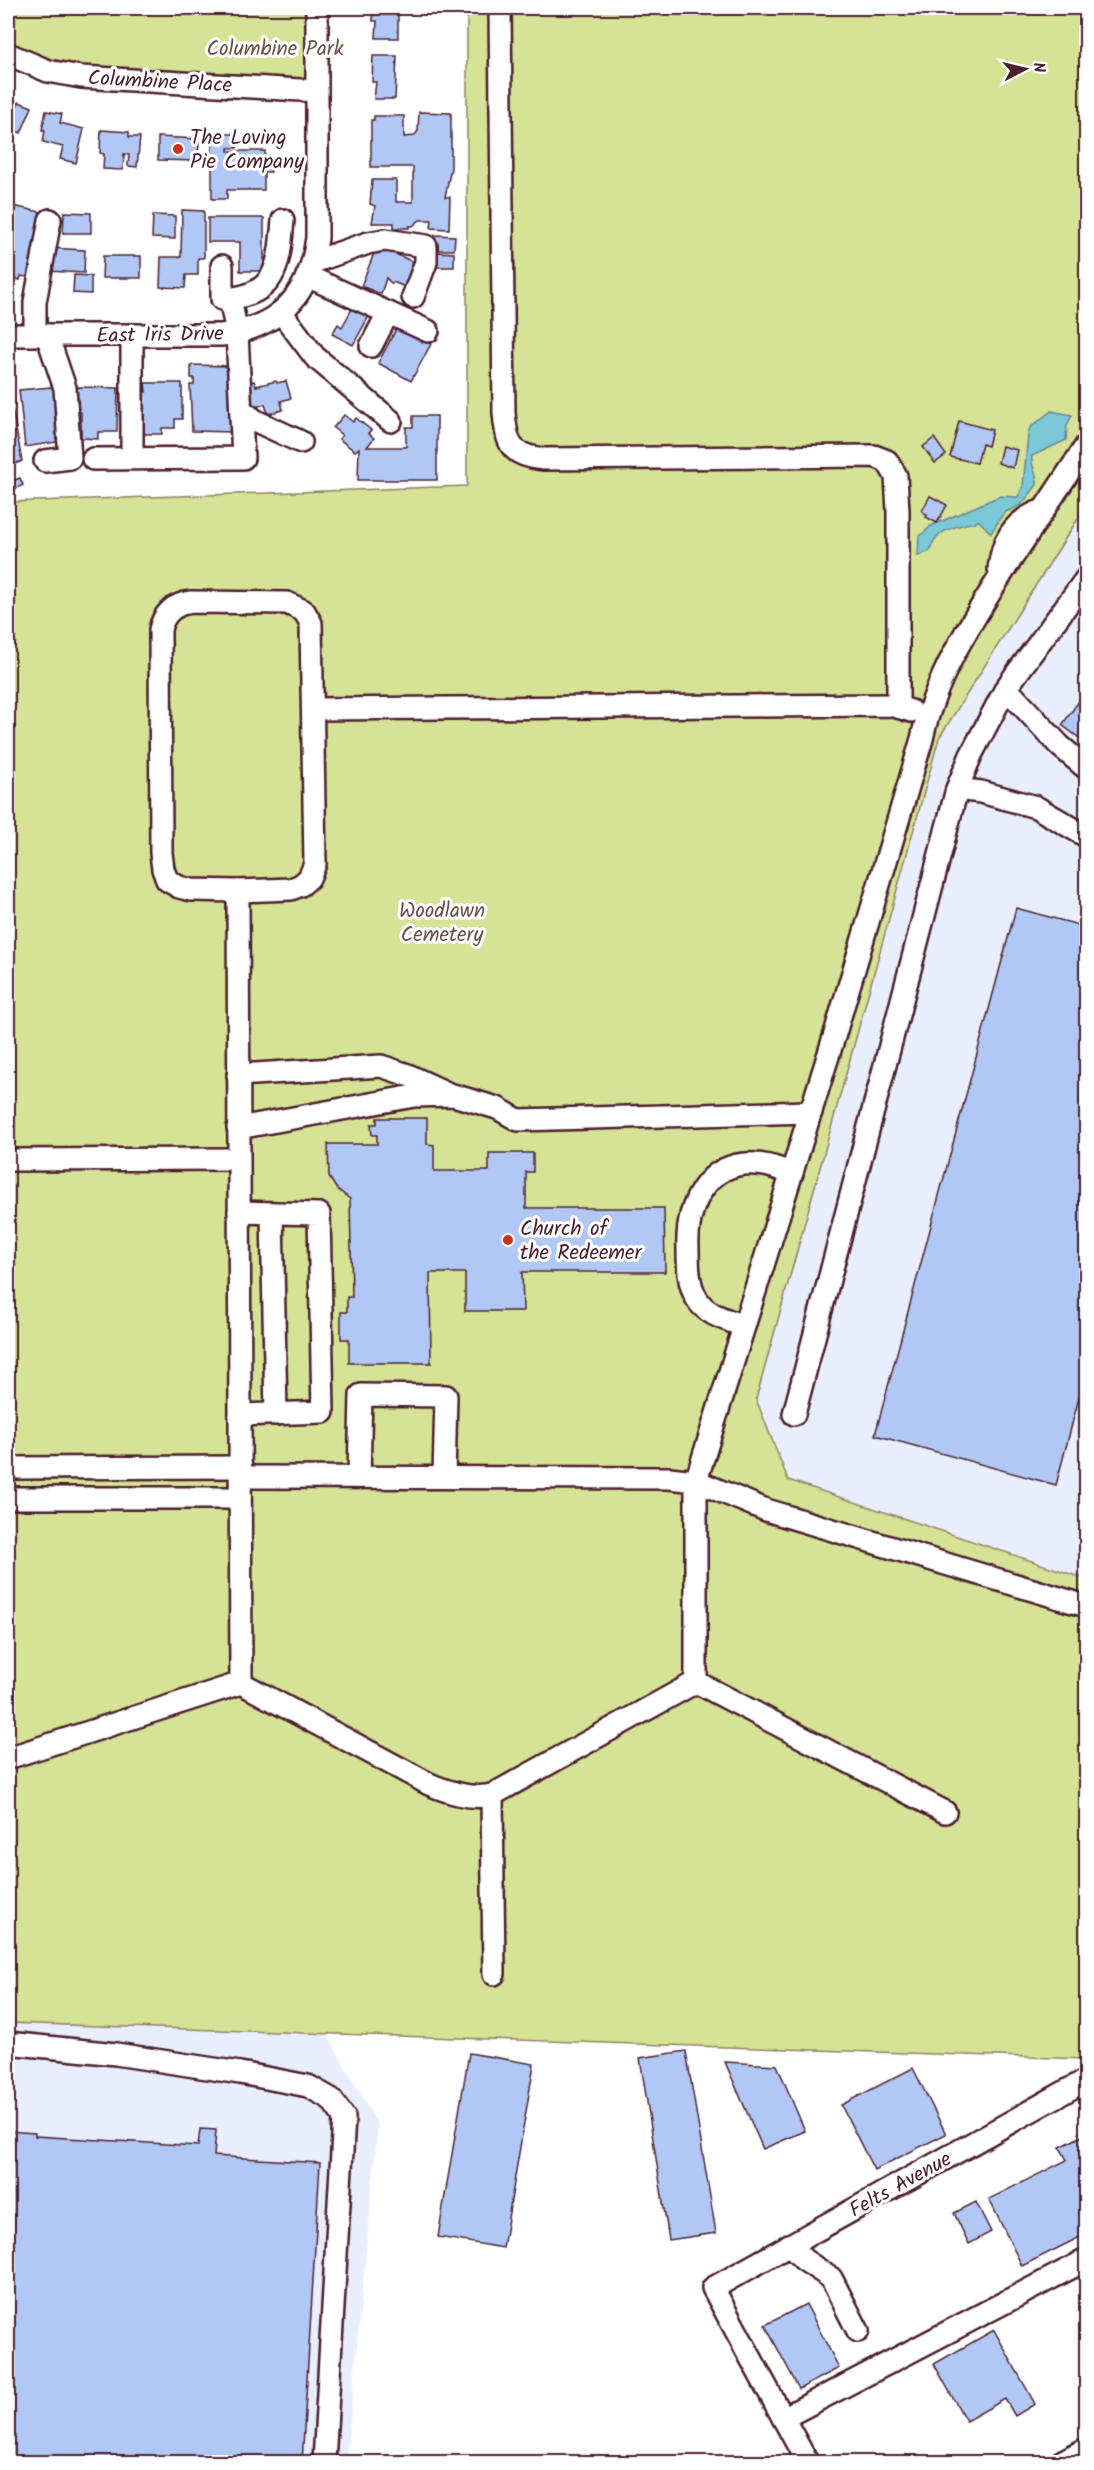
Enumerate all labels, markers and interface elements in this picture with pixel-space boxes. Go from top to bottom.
park label: Columbine Park [206,33,344,66]
north arrow [995,39,1055,99]
text: N [1025,61,1051,74]
street label: Columbine Place [87,62,233,103]
place label: The Loving Pie Company [190,122,304,179]
marker: The Loving Pie Company [171,142,185,156]
street label: East Iris Drive [96,318,224,353]
park label: Woodlawn Cemetery [399,895,485,952]
place label: Church of the Redeemer [520,1213,643,1270]
marker: Church of the Redeemer [501,1233,515,1247]
street label: Felts Avenue [843,2143,959,2227]

